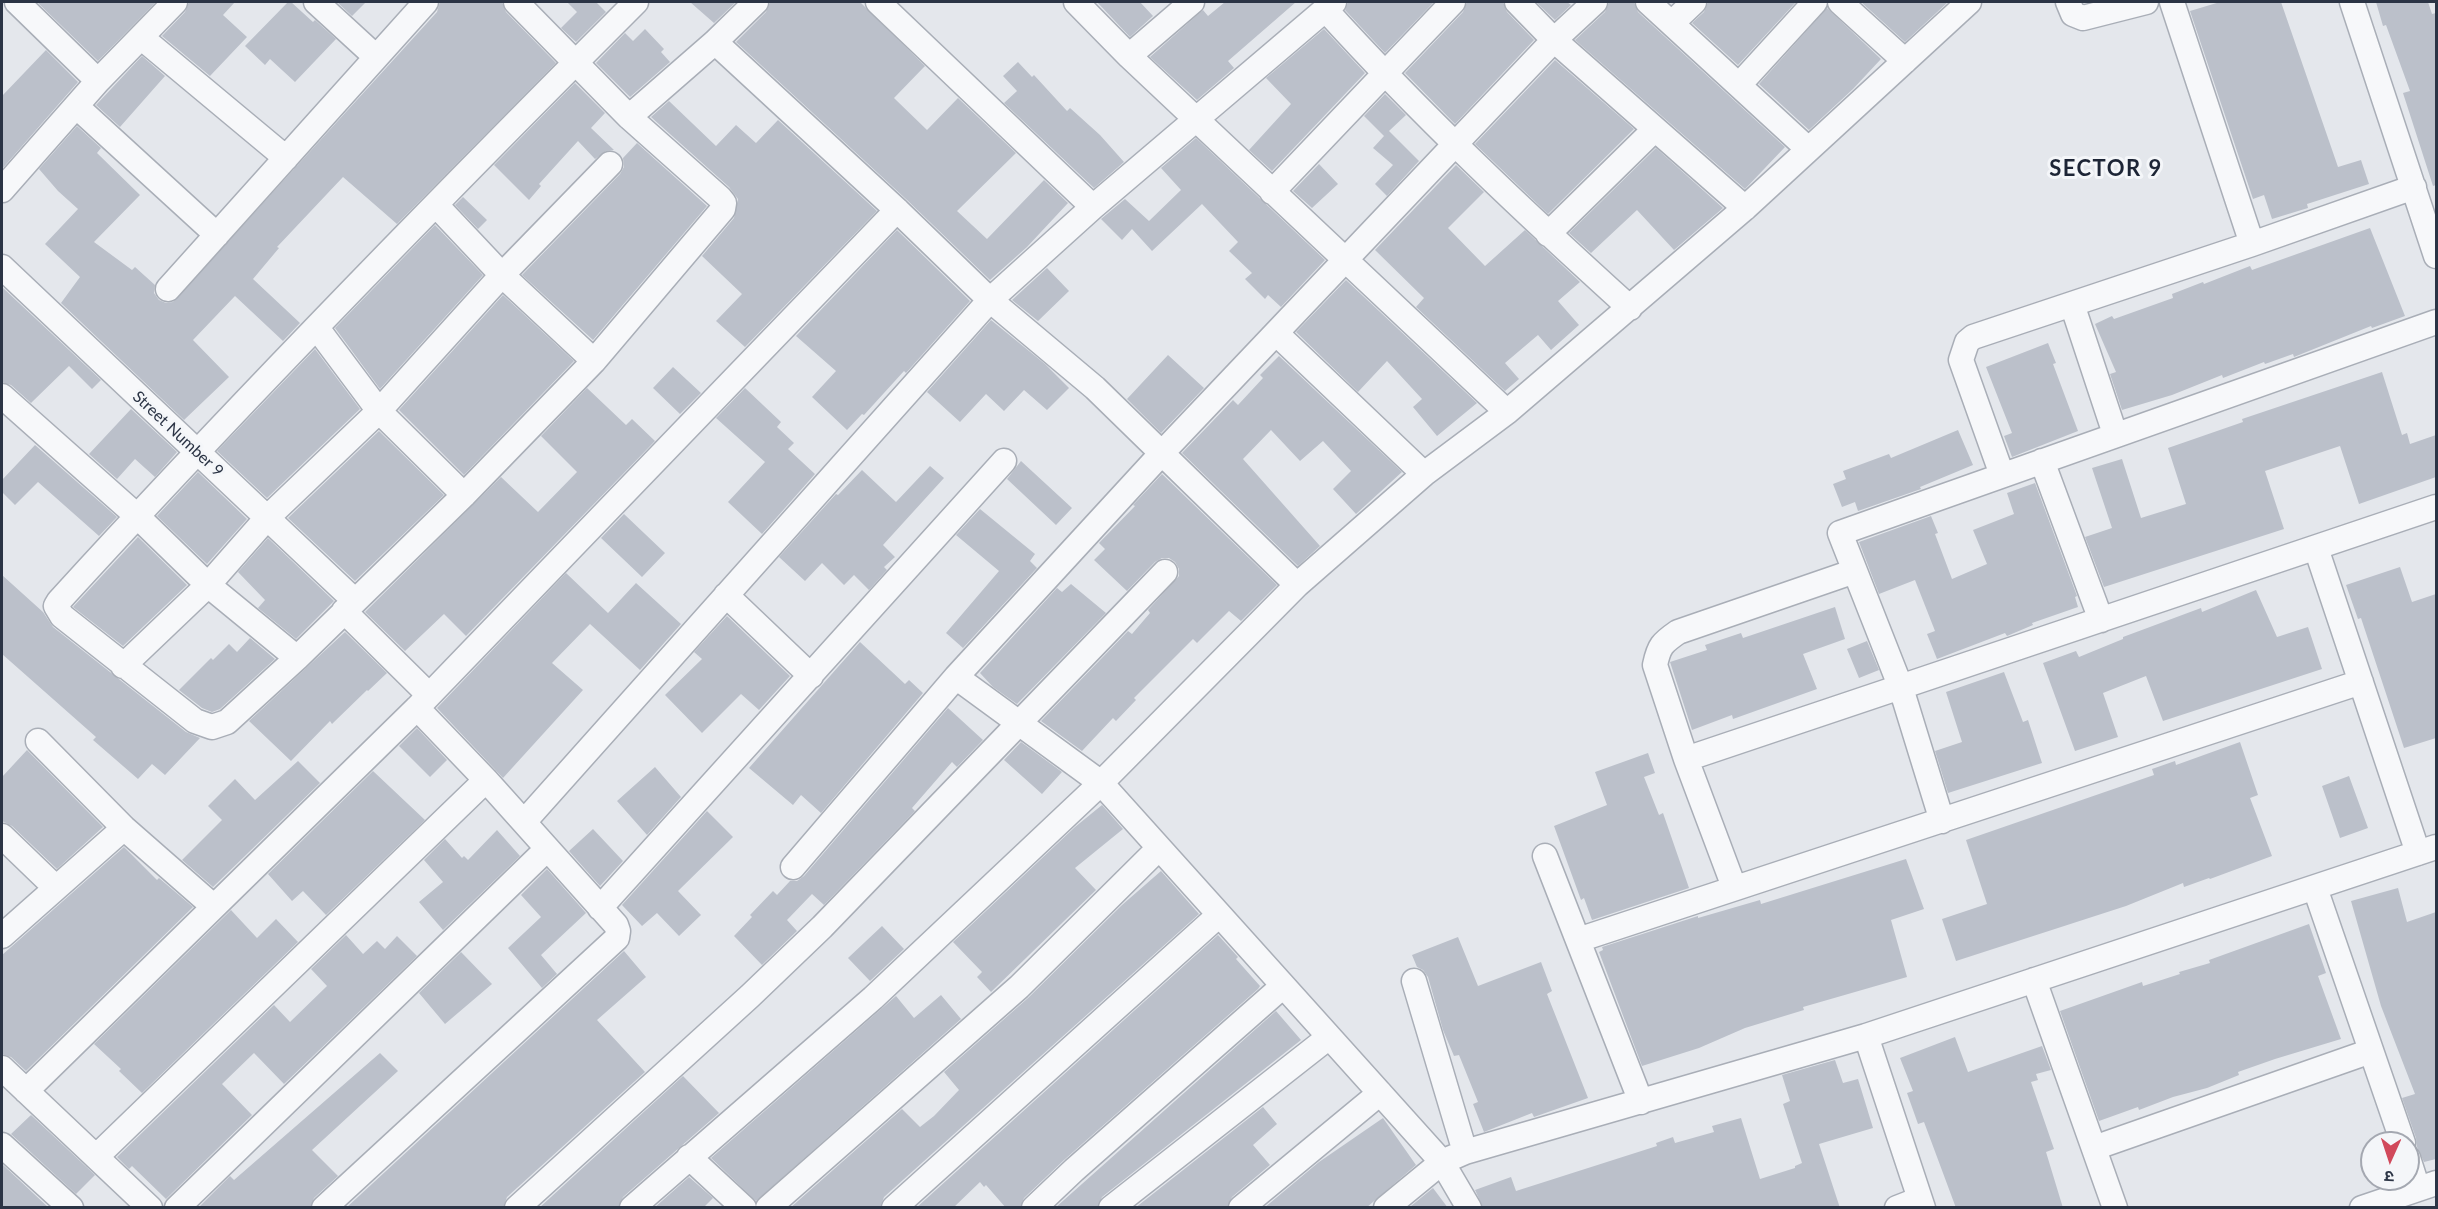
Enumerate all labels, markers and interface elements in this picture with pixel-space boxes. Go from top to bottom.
district label: SECTOR 9 [2049,156,2163,182]
street label: Street Number 9 [129,387,227,481]
north arrow [2360,1131,2420,1191]
text: उ [2384,1168,2394,1187]

